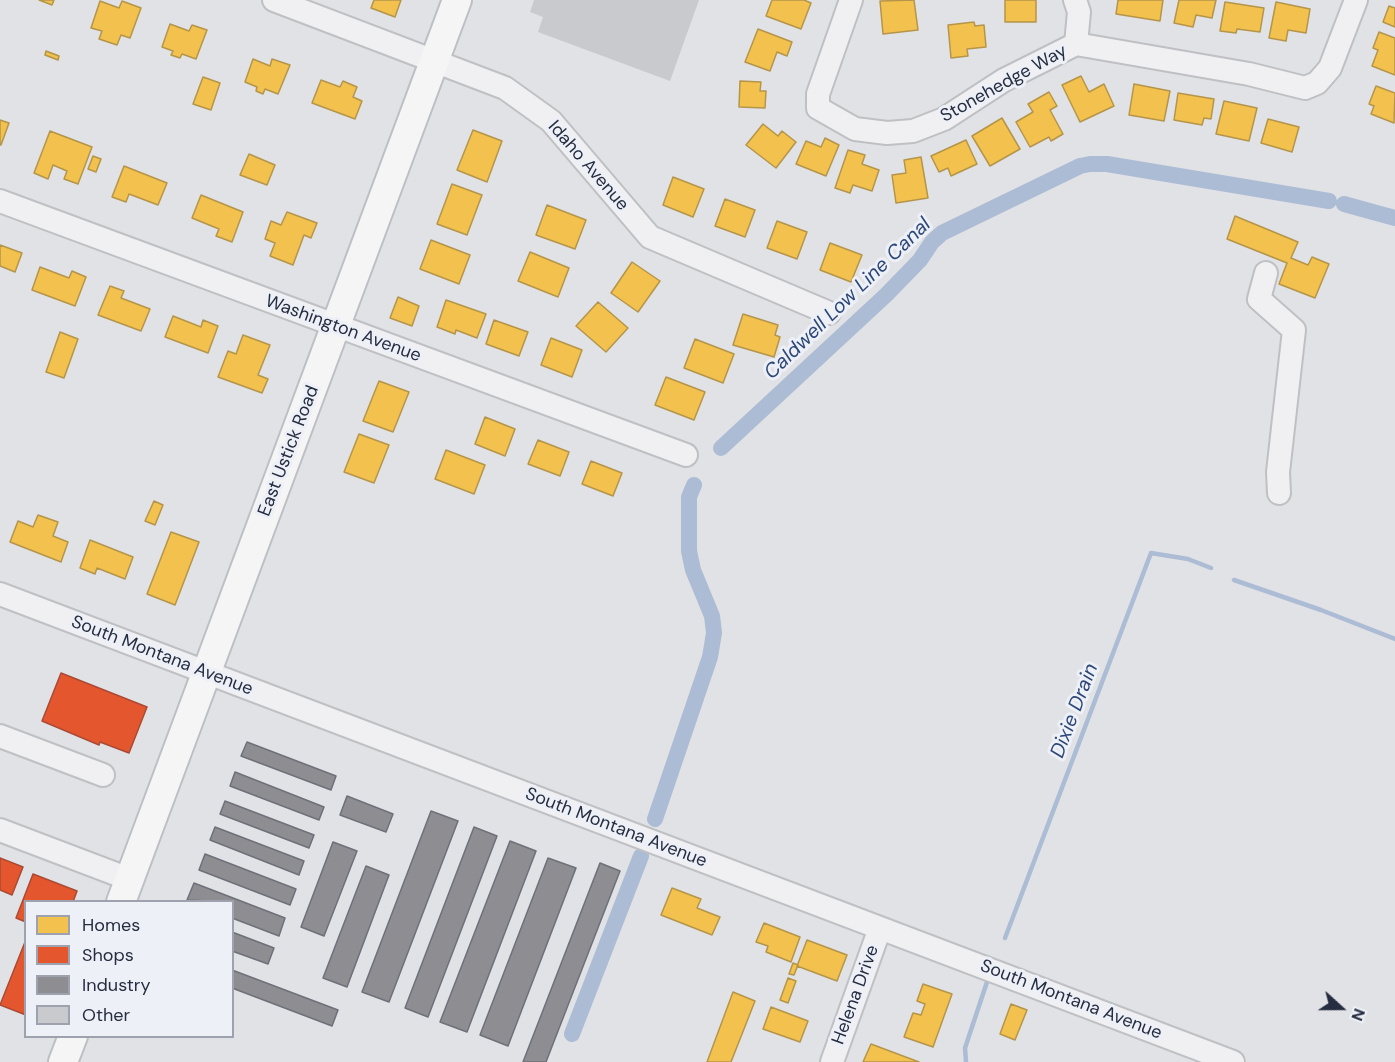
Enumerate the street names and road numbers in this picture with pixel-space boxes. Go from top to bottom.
street label: Stonehedge Way [937,40,1071,128]
street label: Idaho Avenue [543,117,633,215]
street label: Washington Avenue [262,291,424,367]
street label: East Ustick Road [254,383,324,519]
street label: South Montana Avenue [68,611,256,701]
street label: South Montana Avenue [522,783,710,873]
street label: Helena Drive [828,942,884,1048]
street label: South Montana Avenue [977,955,1165,1045]

